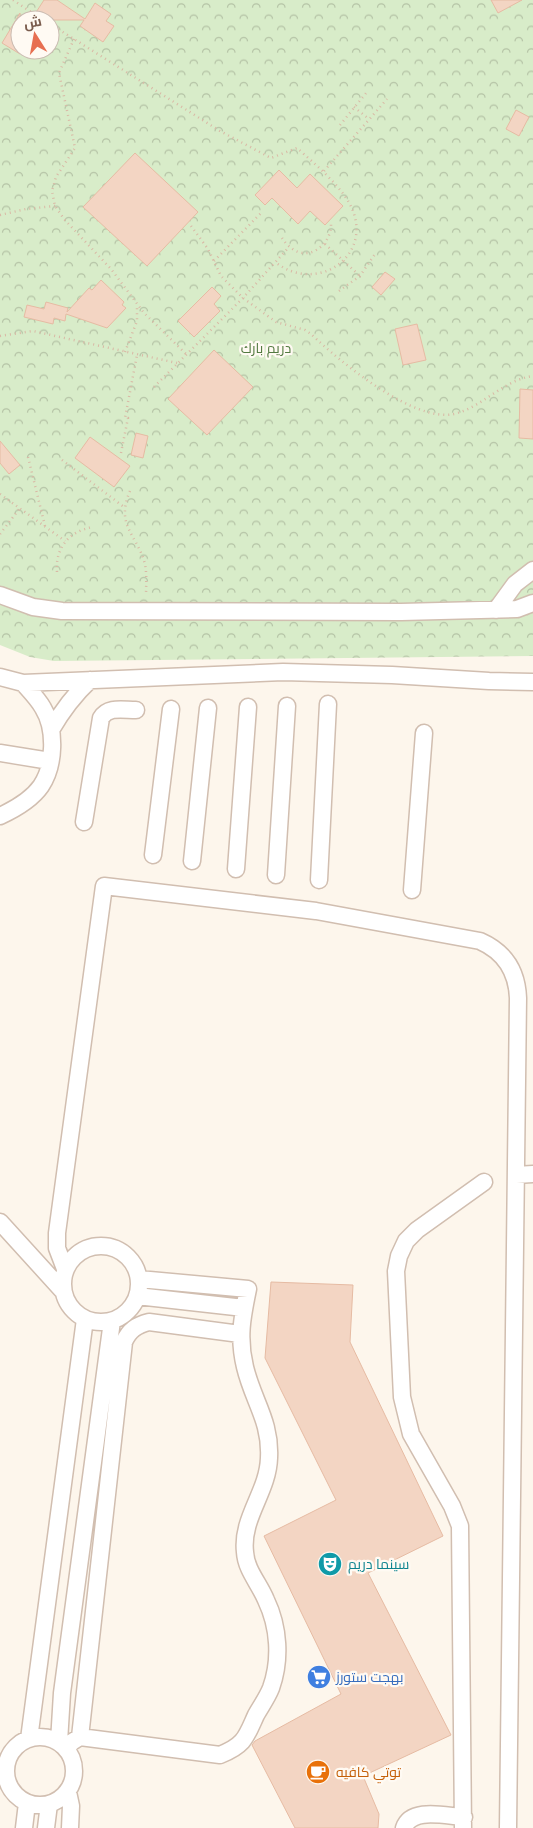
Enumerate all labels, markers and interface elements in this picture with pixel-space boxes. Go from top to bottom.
north arrow [10,10,60,60]
text: ش [22,13,43,33]
park label: دريم بارك [241,340,291,358]
theatre icon: سينما دريم [317,1551,343,1577]
place label: سينما دريم [348,1556,409,1574]
supermarket icon: بهجت ستورز [306,1664,332,1690]
place label: بهجت ستورز [335,1669,403,1686]
cafe icon: توتي كافيه [305,1759,331,1785]
place label: توتي كافيه [336,1764,401,1784]

